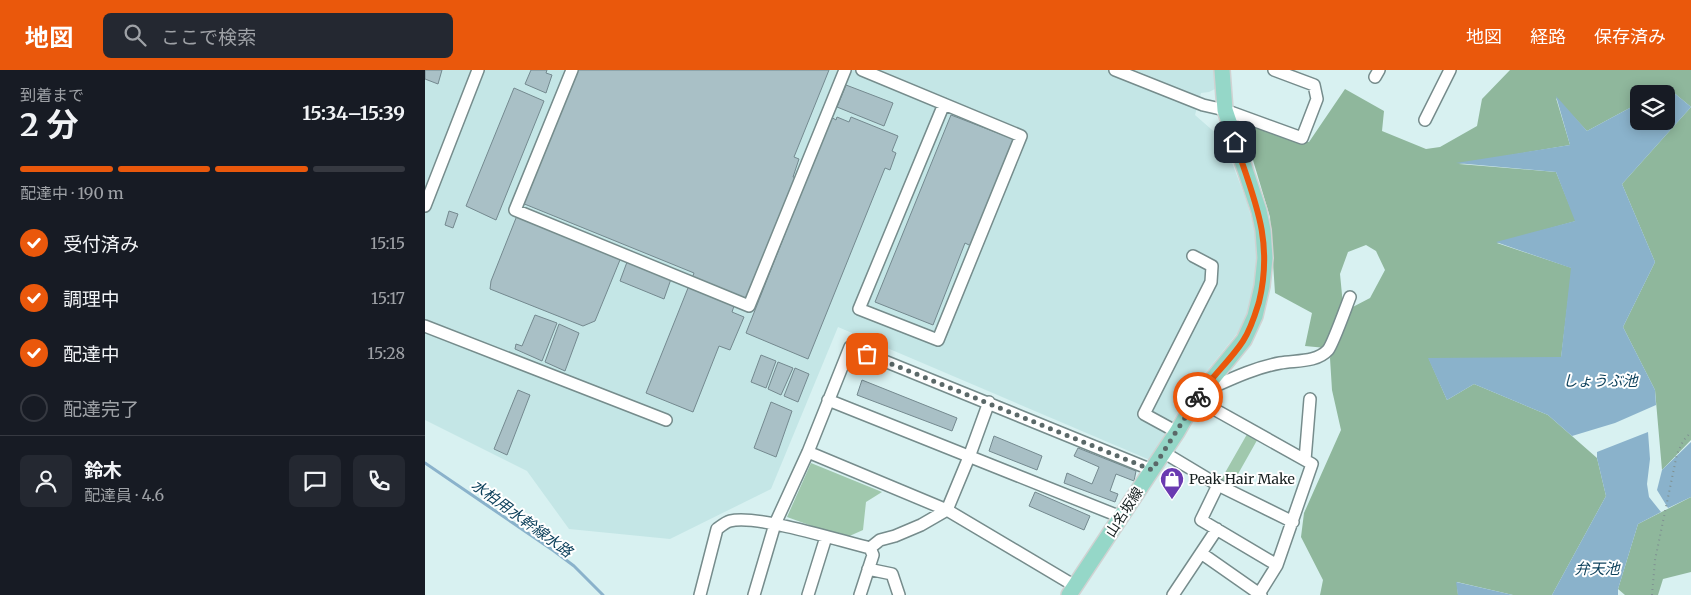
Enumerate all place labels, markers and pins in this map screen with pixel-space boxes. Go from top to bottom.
pin [1214,121,1256,163]
pin [846,333,888,375]
shop icon: Peak Hair Make [1159,466,1185,500]
place label: Peak Hair Make [1189,470,1295,488]

